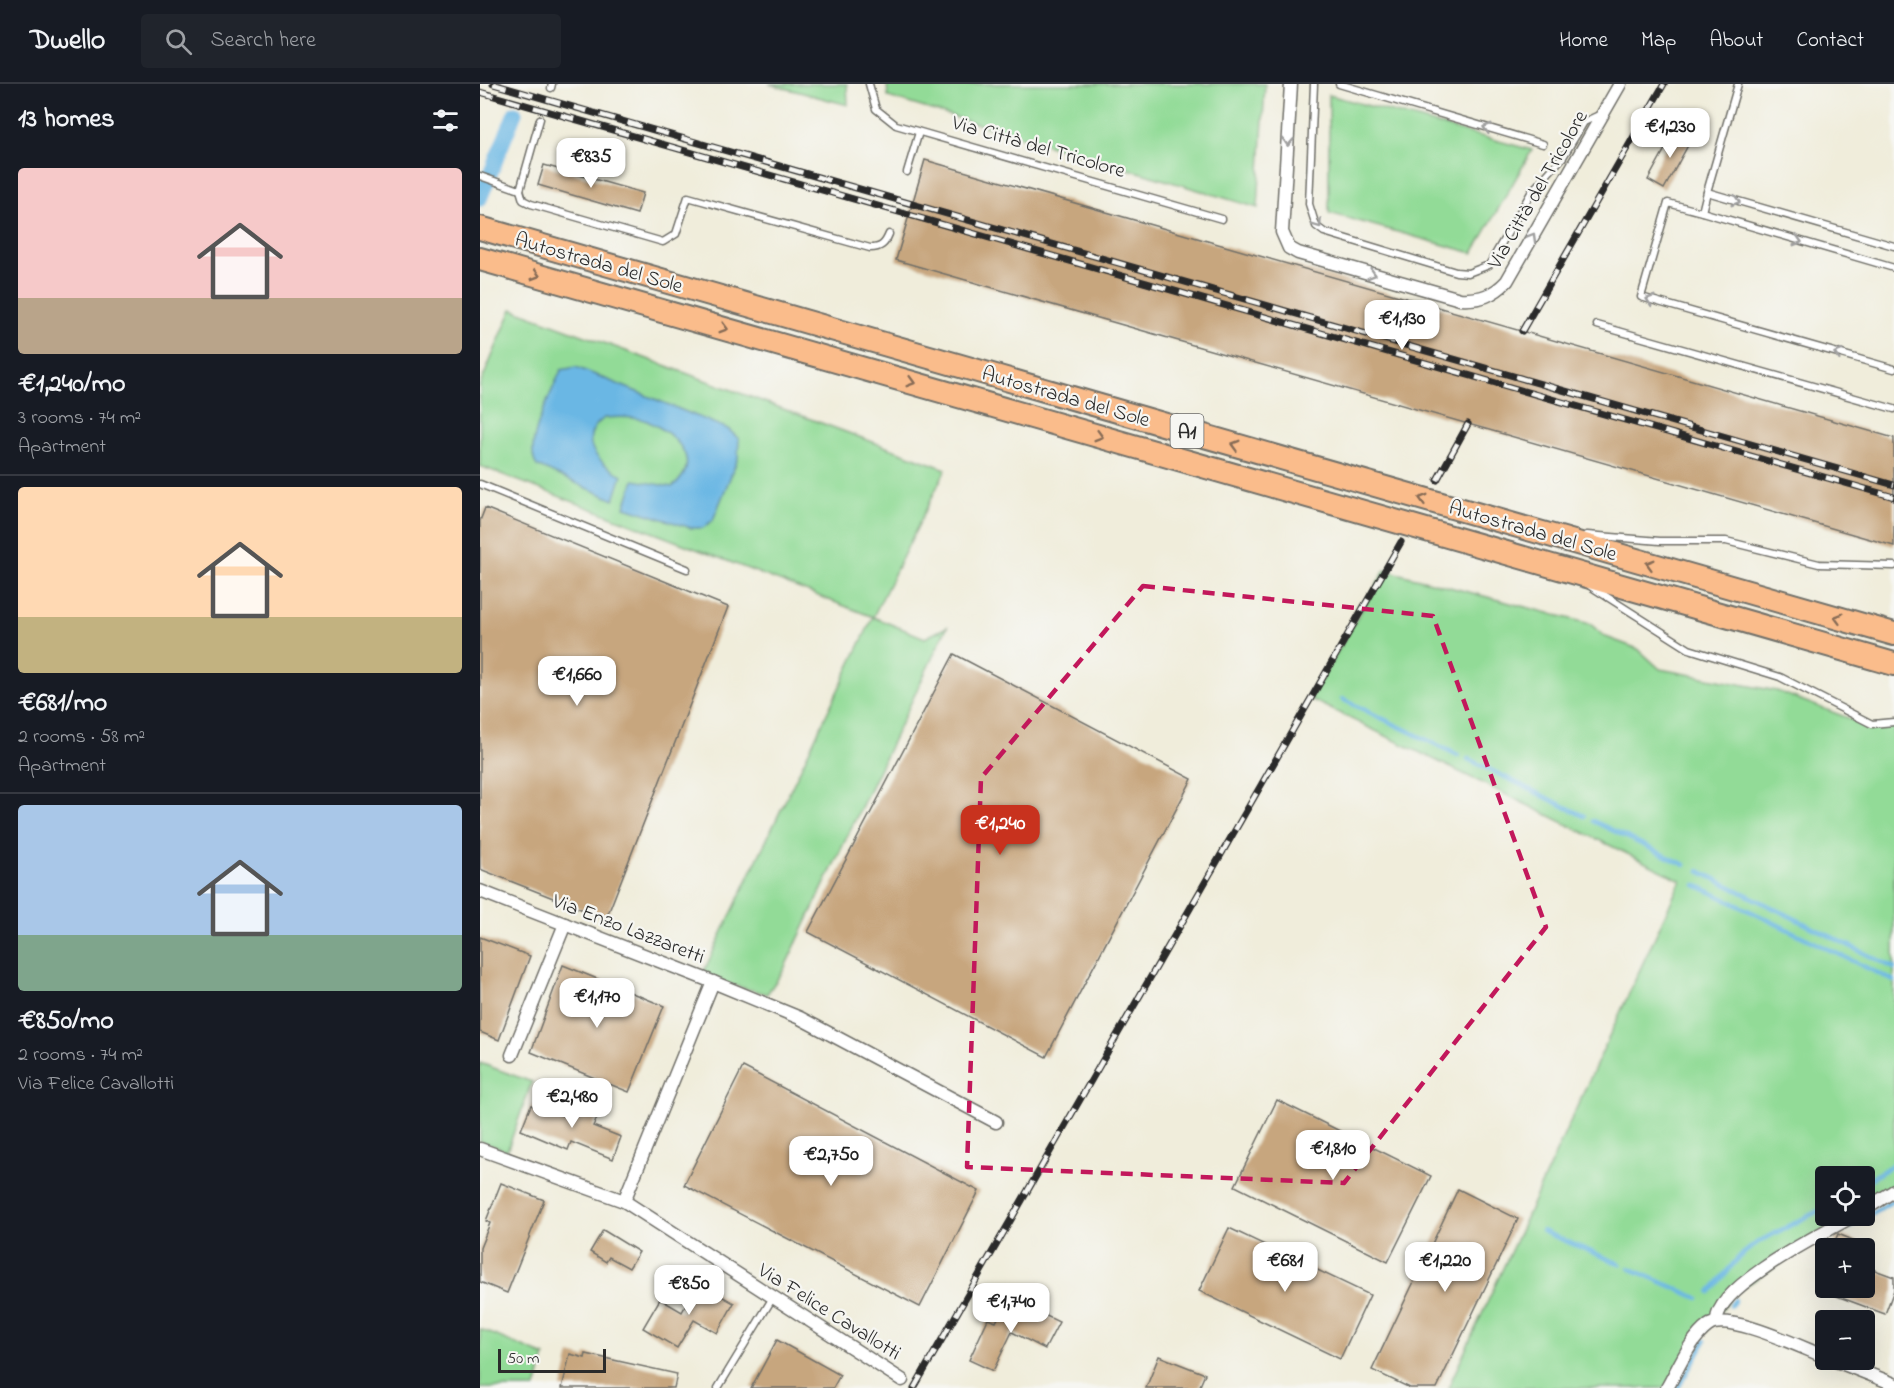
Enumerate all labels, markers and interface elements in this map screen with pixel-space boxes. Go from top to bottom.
search box [141,14,561,68]
text: Dwello [30,21,105,62]
icon: search [162,25,195,58]
text: Search here [210,25,316,57]
text: Home [1559,26,1608,56]
text: Map [1641,26,1676,56]
text: About [1709,26,1763,56]
text: Contact [1796,26,1864,56]
text: 13 homes [18,101,114,139]
icon: filters [429,104,462,137]
street label: Via Città del Tricolore [1481,105,1597,276]
pin: €1,230 [1621,108,1719,159]
street label: Via Città del Tricolore [947,109,1129,187]
text: €1,230 [1645,113,1695,142]
one-way arrow [1482,123,1492,136]
pin: €835 [555,138,627,189]
one-way arrow [1281,138,1294,147]
text: €835 [570,143,612,172]
one-way arrow [1731,193,1741,206]
icon: home [186,207,294,315]
one-way arrow [1311,217,1322,228]
street label: Autostrada del Sole [511,226,687,302]
one-way arrow [1525,233,1536,243]
one-way arrow [1792,234,1803,246]
one-way arrow [1366,267,1377,279]
one-way arrow [530,268,541,280]
one-way arrow [1646,295,1656,307]
pin: €1,130 [1353,300,1451,351]
text: €1,130 [1379,305,1426,334]
one-way arrow [719,321,729,334]
one-way arrow [1833,349,1844,361]
street label: Autostrada del Sole [978,360,1154,436]
text: €1,240/mo [18,366,125,404]
one-way arrow [905,375,916,387]
text: 3 rooms · 74 m² [18,404,141,433]
road number: A1 [1170,414,1204,448]
one-way arrow [1093,429,1103,441]
text: Apartment [18,433,106,462]
one-way arrow [1230,440,1241,452]
one-way arrow [1418,494,1428,506]
street label: Autostrada del Sole [1445,494,1621,570]
icon: home [186,526,294,634]
one-way arrow [1645,559,1656,571]
one-way arrow [1833,613,1844,625]
pin: €1,660 [528,656,626,707]
text: €1,660 [552,661,602,690]
text: €681/mo [18,685,107,723]
text: 2 rooms · 58 m² [18,723,145,752]
text: Apartment [18,752,106,781]
pin: €1,240 [951,805,1049,856]
text: €1,240 [975,810,1025,839]
icon: home [186,844,294,952]
street label: Via Enzo Lazzaretti [547,887,709,973]
pin: €1,170 [548,978,646,1029]
text: €1,170 [574,983,620,1012]
text: €850/mo [18,1003,114,1041]
text: 2 rooms · 74 m² [18,1041,143,1070]
text: Via Felice Cavallotti [18,1070,174,1099]
pin: €2,480 [523,1078,621,1129]
text: €2,480 [546,1083,598,1112]
pin: €1,810 [1284,1130,1382,1181]
text: €1,810 [1310,1135,1356,1164]
pin: €2,750 [782,1136,880,1187]
text: €2,750 [803,1141,859,1170]
map controls [1815,1166,1875,1370]
button: locate [1815,1166,1875,1226]
button: + [1815,1238,1875,1298]
pin: €681 [1249,1242,1321,1293]
pin: €1,220 [1396,1242,1494,1293]
text: €681 [1267,1247,1303,1276]
text: €1,220 [1419,1247,1471,1276]
street label: Via Felice Cavallotti [751,1256,906,1369]
pin: €850 [653,1265,725,1316]
text: €850 [668,1270,710,1299]
pin: €1,740 [962,1283,1060,1334]
text: €1,740 [987,1288,1035,1317]
button: − [1815,1310,1875,1370]
scale bar [498,1346,606,1374]
text: 50 m [507,1347,539,1371]

